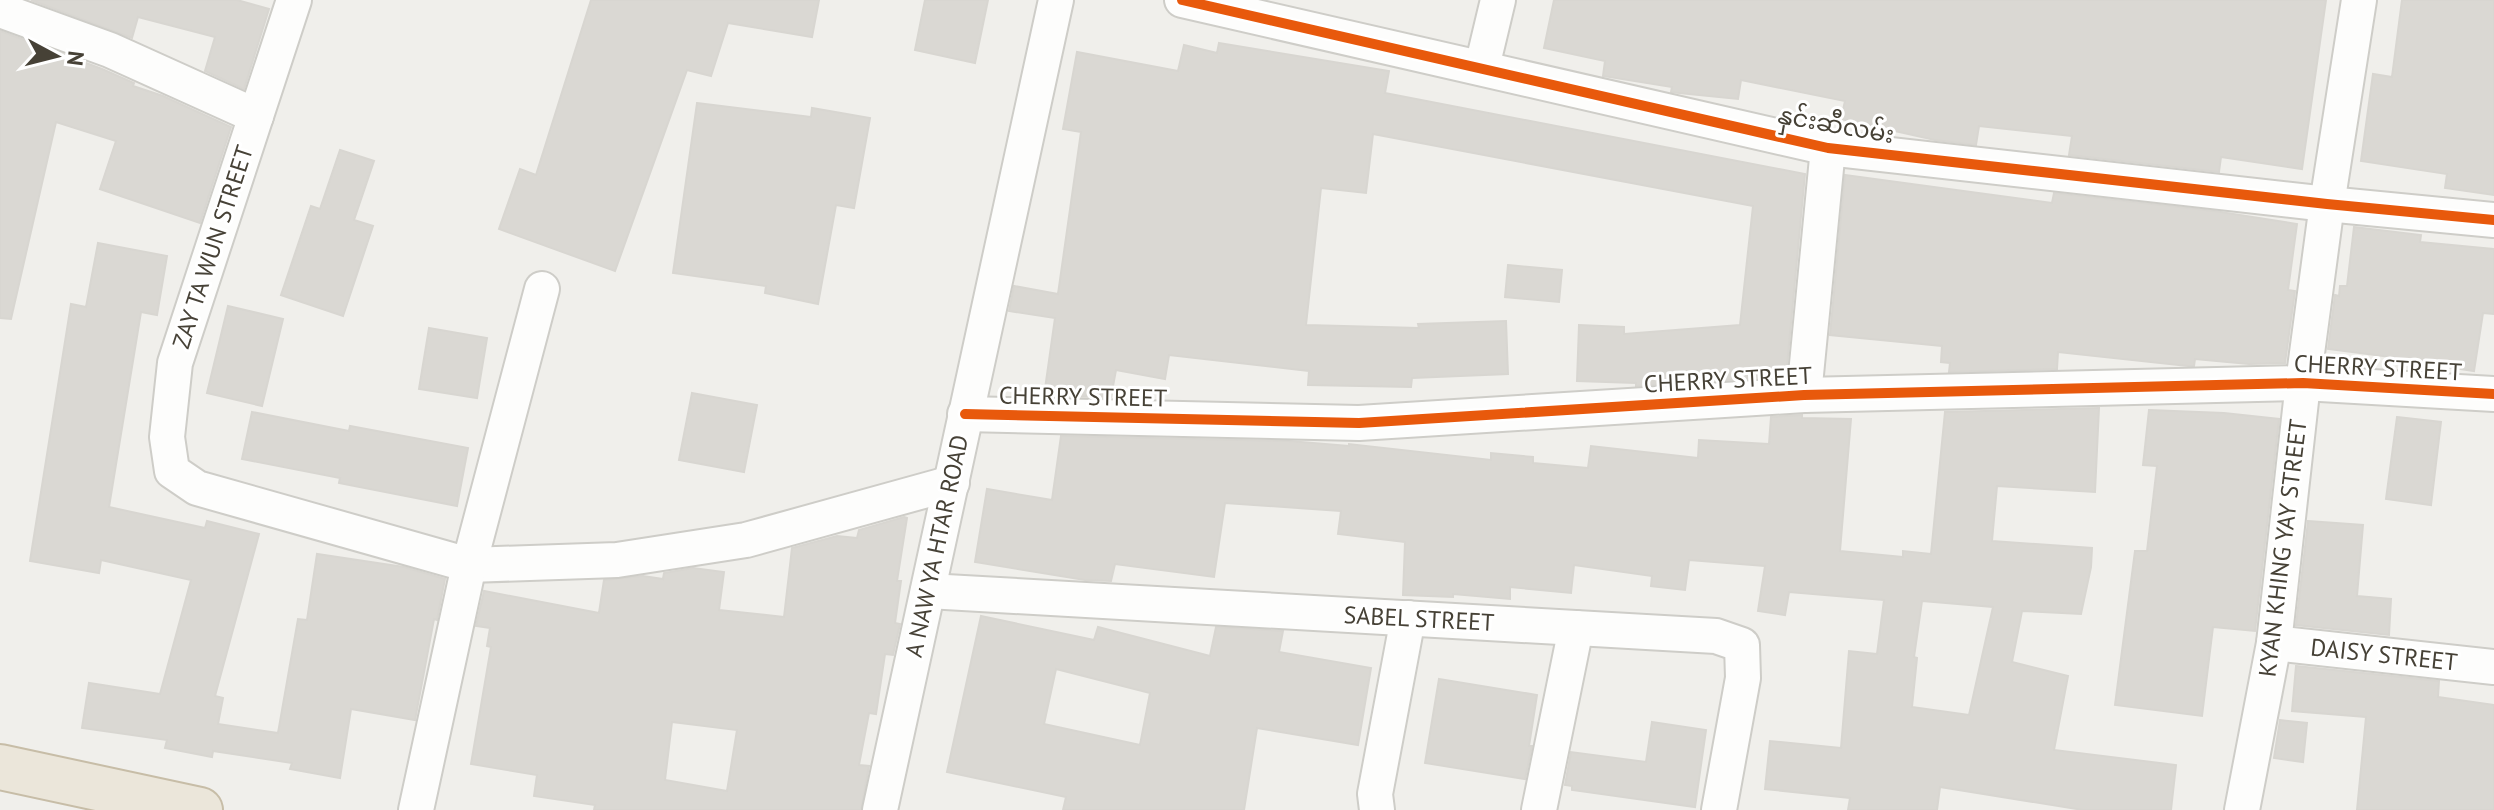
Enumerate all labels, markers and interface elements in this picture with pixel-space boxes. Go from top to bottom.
north arrow [16,16,96,96]
text: N [61,50,91,67]
street label: နှင်းဆီလမ်း [1775,99,1897,154]
street label: ZAY TA WUN STREET [165,141,260,352]
street label: CHERRY STREET [2293,348,2463,387]
street label: CHERRY STREET [1643,360,1813,399]
street label: CHERRY STREET [999,380,1167,413]
street label: KYAN KHING YAY STREET [2251,417,2314,679]
street label: A NAW YA HTAR ROAD [898,432,975,660]
street label: SABEL STREET [1343,599,1495,638]
street label: DAISY STREET [2309,631,2459,678]

